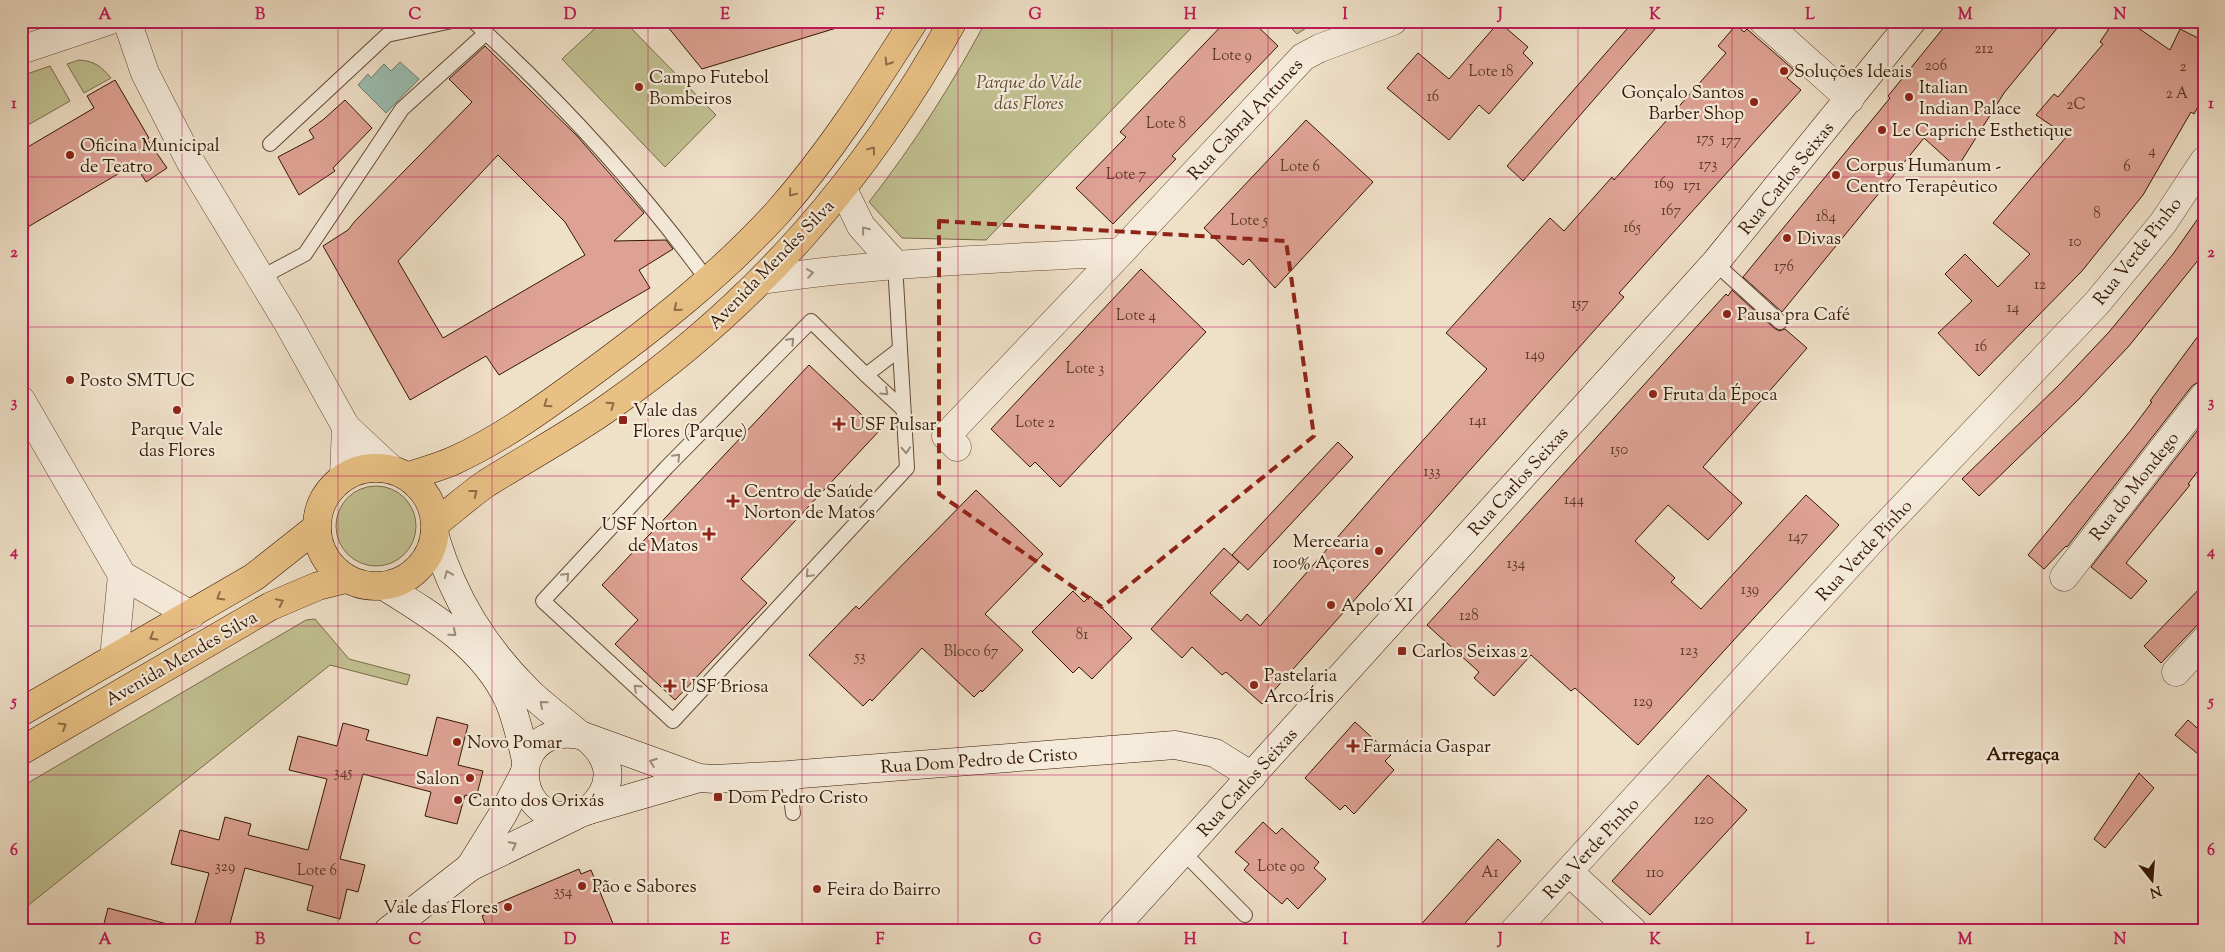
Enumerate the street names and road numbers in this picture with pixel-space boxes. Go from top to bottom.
street label: Rua Cabral Antunes [1183,54,1310,187]
street label: Rua Carlos Seixas [1734,117,1841,241]
street label: Rua Verde Pinho [2088,193,2189,312]
street label: Avenida Mendes Silva [703,195,841,336]
street label: Rua Carlos Seixas [1463,422,1576,543]
street label: Rua do Mondego [2085,427,2187,547]
street label: Rua Verde Pinho [1811,495,1920,608]
street label: Avenida Mendes Silva [101,606,263,714]
street label: Rua Carlos Seixas [1192,723,1305,844]
street label: Rua Dom Pedro de Cristo [880,742,1079,782]
street label: Rua Verde Pinho [1538,793,1647,906]

